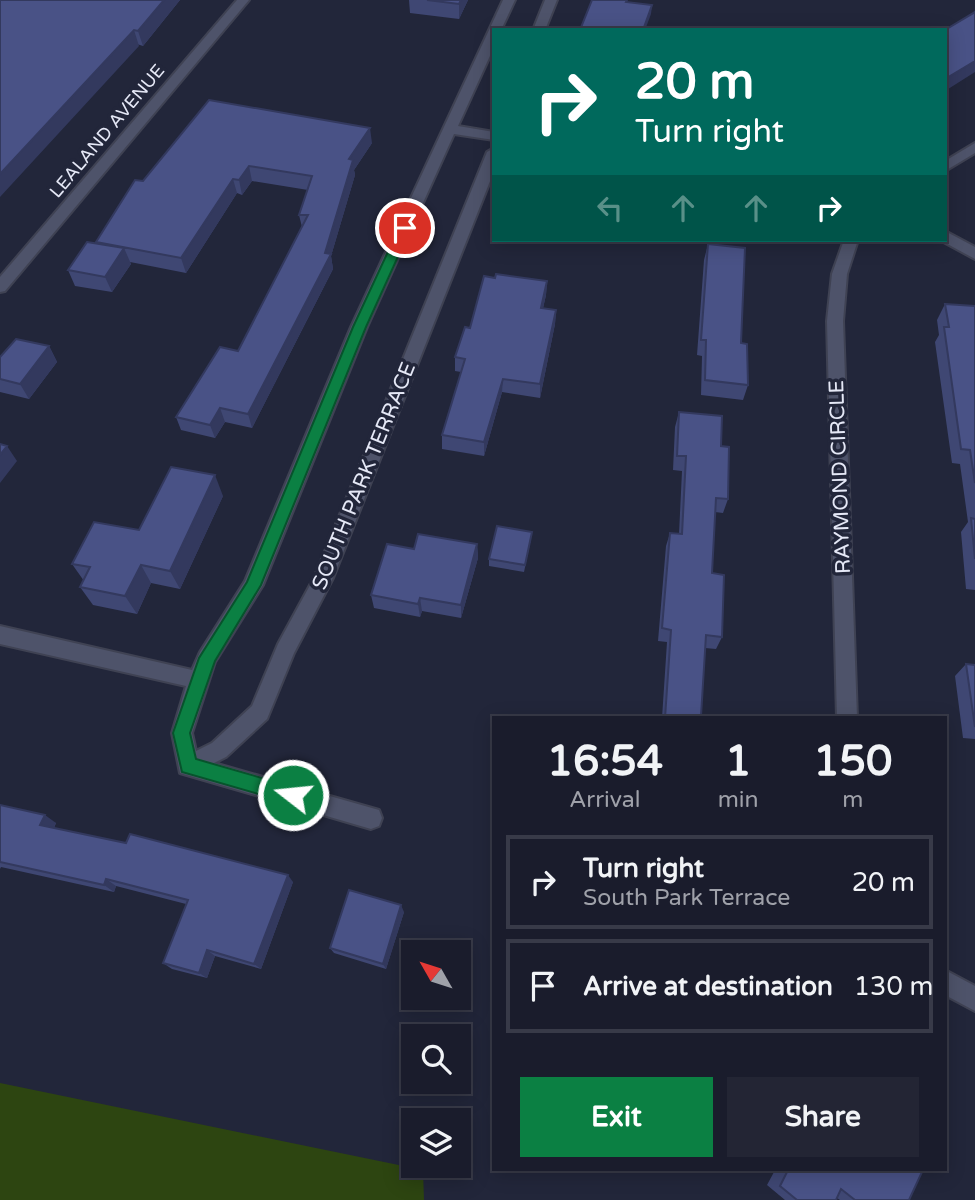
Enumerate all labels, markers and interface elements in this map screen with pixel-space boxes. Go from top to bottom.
text: 20 m [635,53,754,112]
icon: right [520,56,611,147]
street label: LEALAND AVENUE [45,60,169,202]
text: Turn right [635,113,784,151]
icon: left [591,189,629,227]
icon: ahead [664,189,702,227]
icon: ahead [737,189,775,227]
icon: right [810,189,848,227]
pin [375,198,435,258]
icon: arrive [386,209,424,247]
street label: SOUTH PARK TERRACE [307,359,421,593]
street label: RAYMOND CIRCLE [824,380,856,574]
text: 16:54 [547,736,663,787]
text: 1 [725,736,751,787]
text: 150 [813,736,892,787]
position arrow [256,758,330,832]
text: Arrival [569,786,640,814]
text: min [718,786,759,814]
text: m [842,786,863,814]
text: Turn right [583,853,704,884]
icon: right [524,863,562,901]
text: 20 m [852,867,915,898]
text: South Park Terrace [583,884,790,912]
north arrow [401,940,471,1010]
map controls [401,940,471,1178]
icon: arrive [524,967,562,1005]
text: Arrive at destination [583,971,833,1002]
text: 130 m [854,971,933,1002]
button: search [401,1024,471,1094]
button: Exit [520,1077,713,1157]
button: Share [727,1077,919,1157]
button: layers [401,1108,471,1178]

